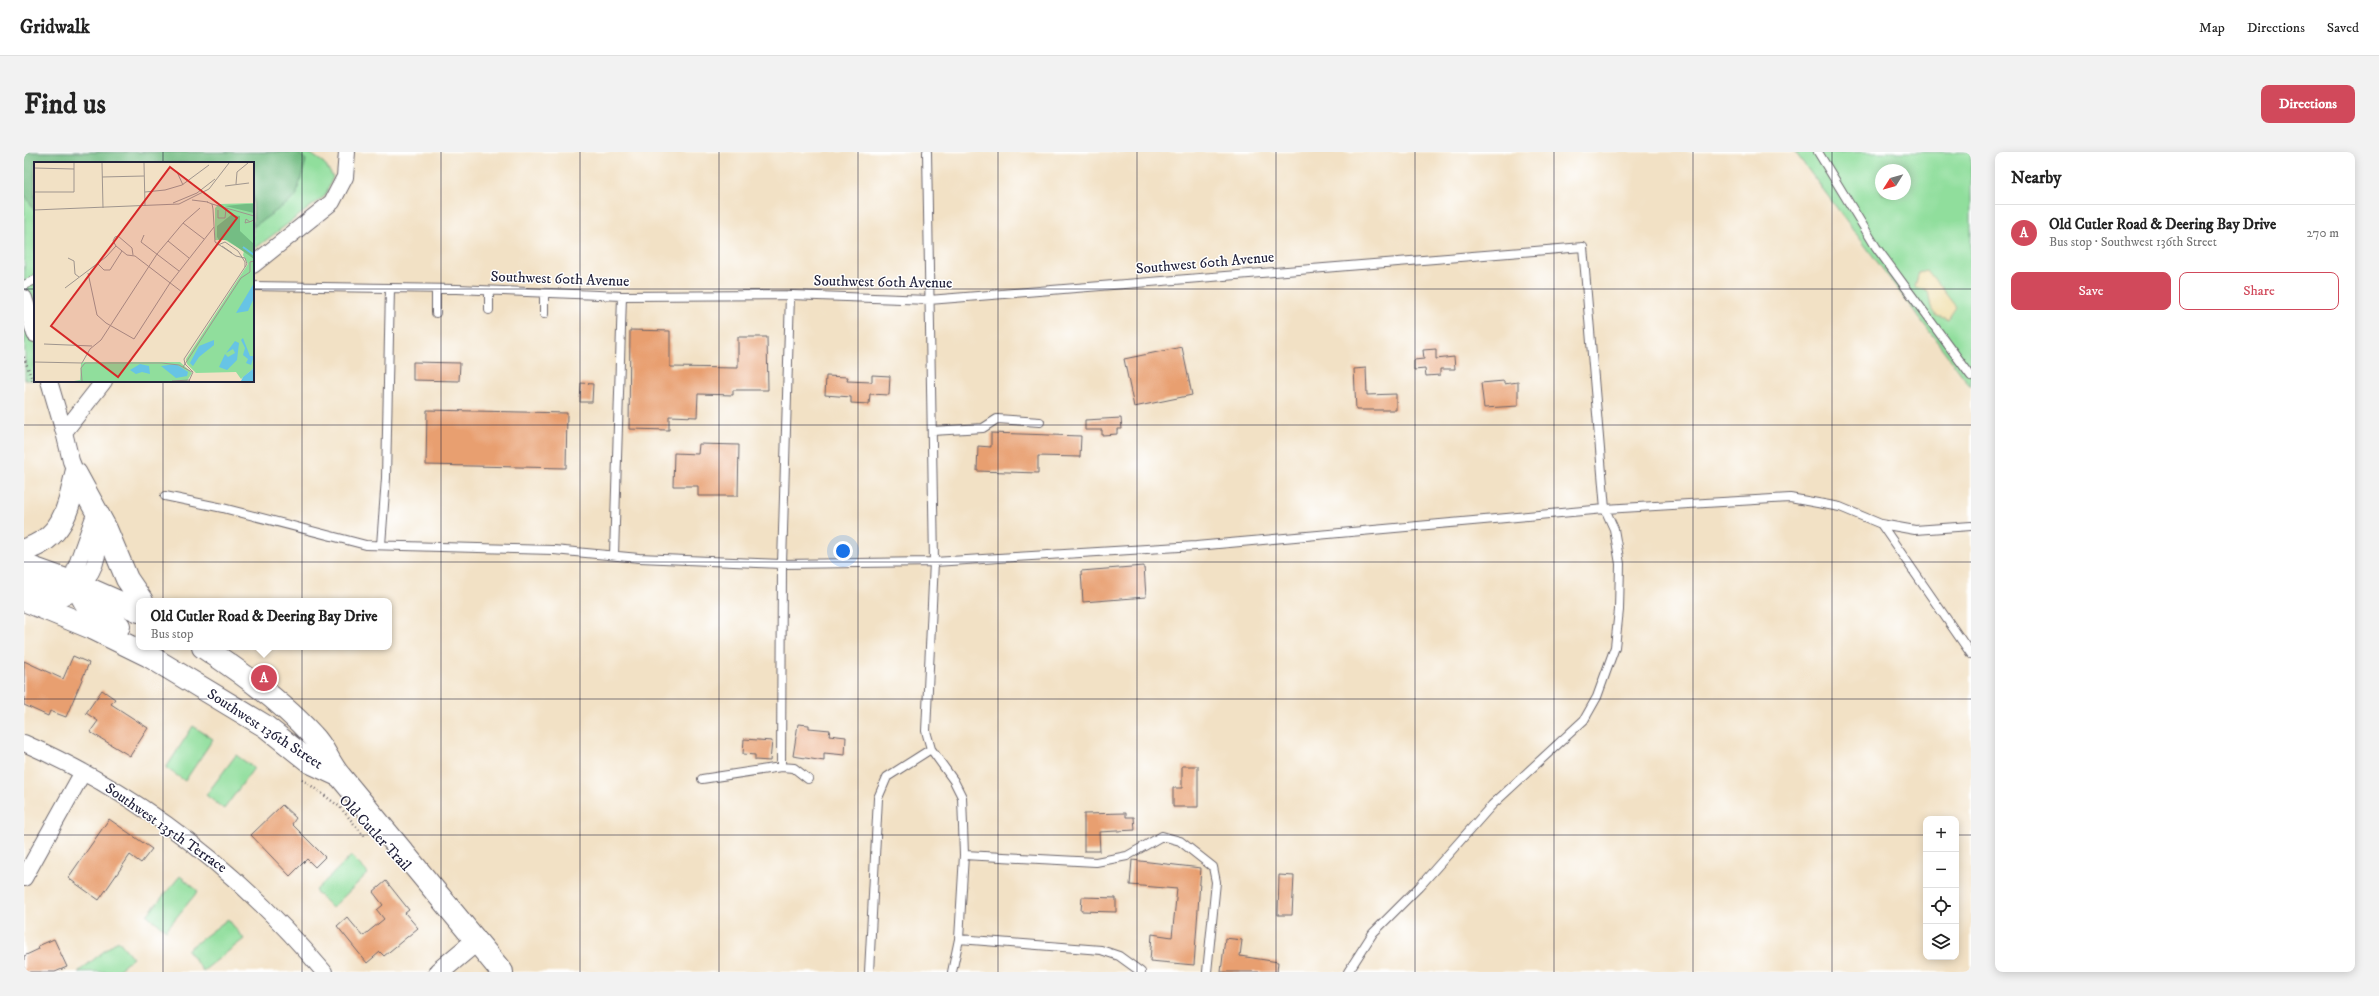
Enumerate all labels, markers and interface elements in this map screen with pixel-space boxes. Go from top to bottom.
text: Gridwalk [20,16,90,39]
text: Map [2199,19,2225,37]
text: Directions [2247,19,2305,37]
text: Saved [2327,19,2359,37]
button: Directions [2261,85,2355,123]
text: Find us [24,87,106,122]
inset map [34,162,254,382]
north arrow [1875,164,1911,200]
text: Nearby [2011,167,2061,189]
text: Old Cutler Road & Deering Bay Drive [2049,215,2276,234]
text: A [2020,225,2028,241]
text: 270 m [2307,225,2339,241]
text: Bus stop · Southwest 136th Street [2049,234,2217,250]
street label: Southwest 60th Avenue [1135,247,1275,279]
street label: Southwest 60th Avenue [490,267,630,291]
street label: Southwest 60th Avenue [813,271,953,293]
button: Save [2011,272,2171,310]
button: Share [2179,272,2339,310]
your location [833,541,853,561]
popup [136,598,392,650]
text: Old Cutler Road & Deering Bay Drive [150,607,378,626]
text: Bus stop [150,626,193,642]
pin: A [251,663,277,693]
street label: Southwest 136th Street [204,685,327,774]
street label: Southwest 135th Terrace [101,779,231,877]
street label: Old Cutler Trail [335,791,415,875]
map controls [1923,816,1959,960]
button: + [1923,816,1959,852]
button: − [1923,852,1959,888]
button: locate [1923,888,1959,924]
button: layers [1923,924,1959,960]

